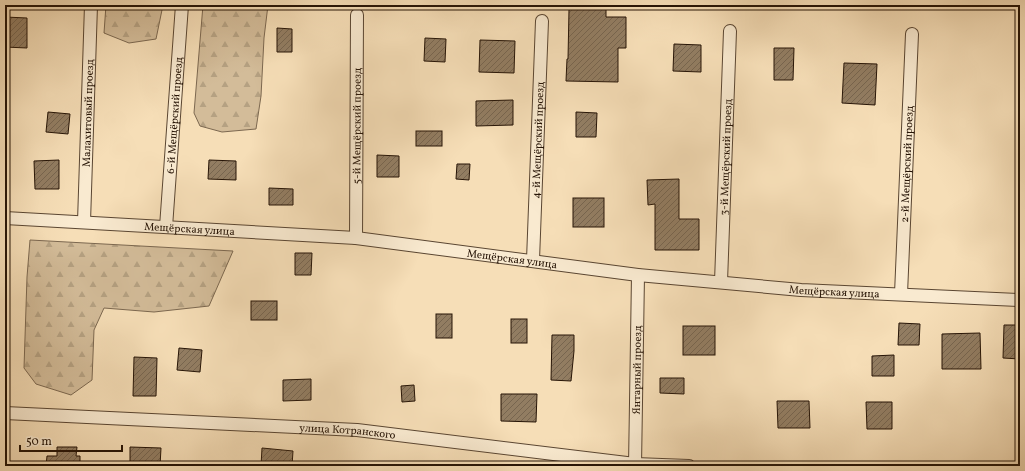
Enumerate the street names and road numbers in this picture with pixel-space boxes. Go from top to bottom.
street label: 6-й Мещёрский проезд [164,56,187,174]
street label: Малахитовый проезд [80,58,98,167]
street label: 5-й Мещёрский проезд [350,67,366,184]
street label: 4-й Мещёрский проезд [529,81,549,199]
street label: 3-й Мещёрский проезд [717,98,737,216]
street label: 2-й Мещёрский проезд [898,105,918,223]
street label: Мещёрская улица [144,220,236,240]
street label: Мещёрская улица [466,247,558,273]
street label: Мещёрская улица [788,283,880,303]
street label: Янтарный проезд [630,325,646,415]
street label: улица Котранского [299,421,397,444]

